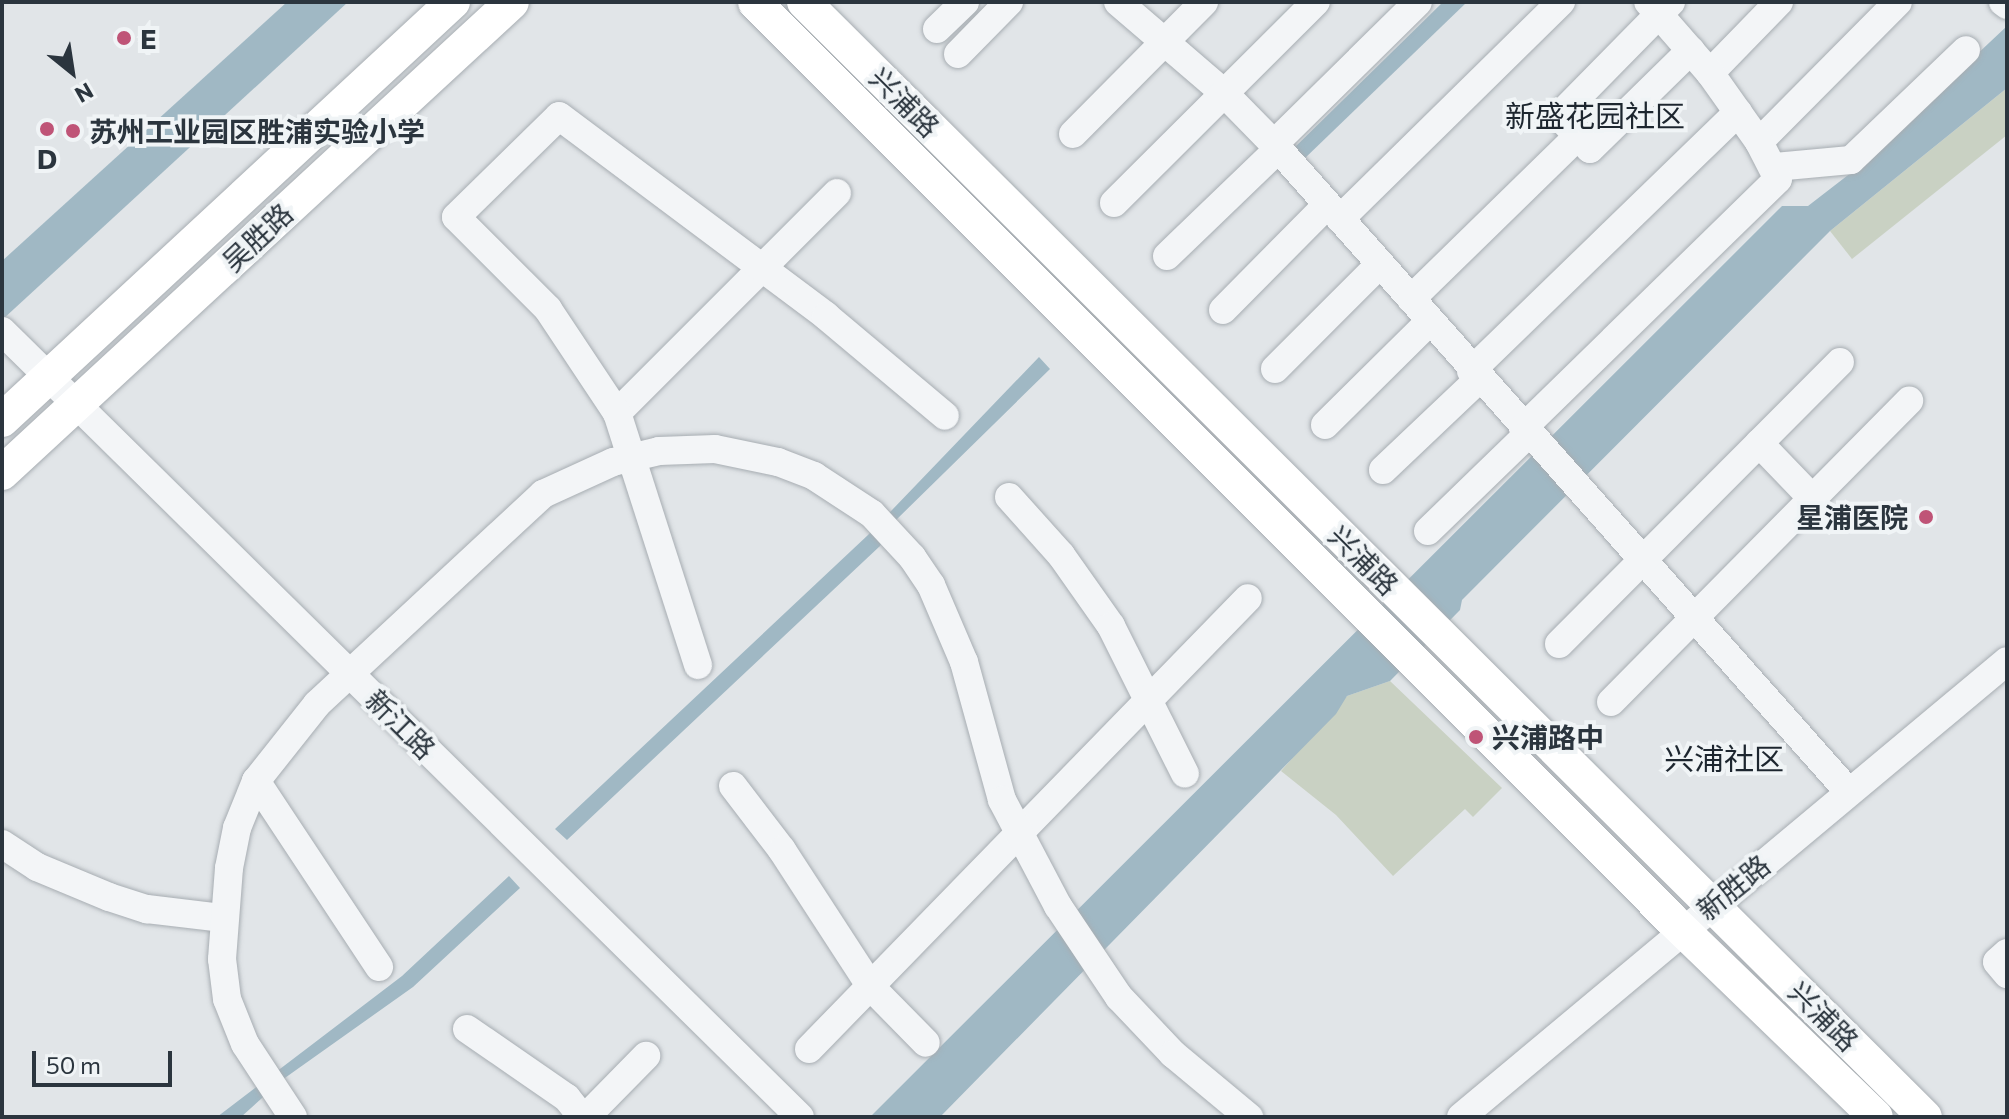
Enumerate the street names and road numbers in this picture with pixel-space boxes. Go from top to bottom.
street label: 兴浦路 [863,60,947,144]
street label: 吴胜路 [215,196,299,278]
street label: 兴浦路 [1322,518,1406,602]
street label: 新江路 [359,682,443,766]
street label: 新胜路 [1690,848,1776,926]
street label: 兴浦路 [1782,974,1866,1058]

